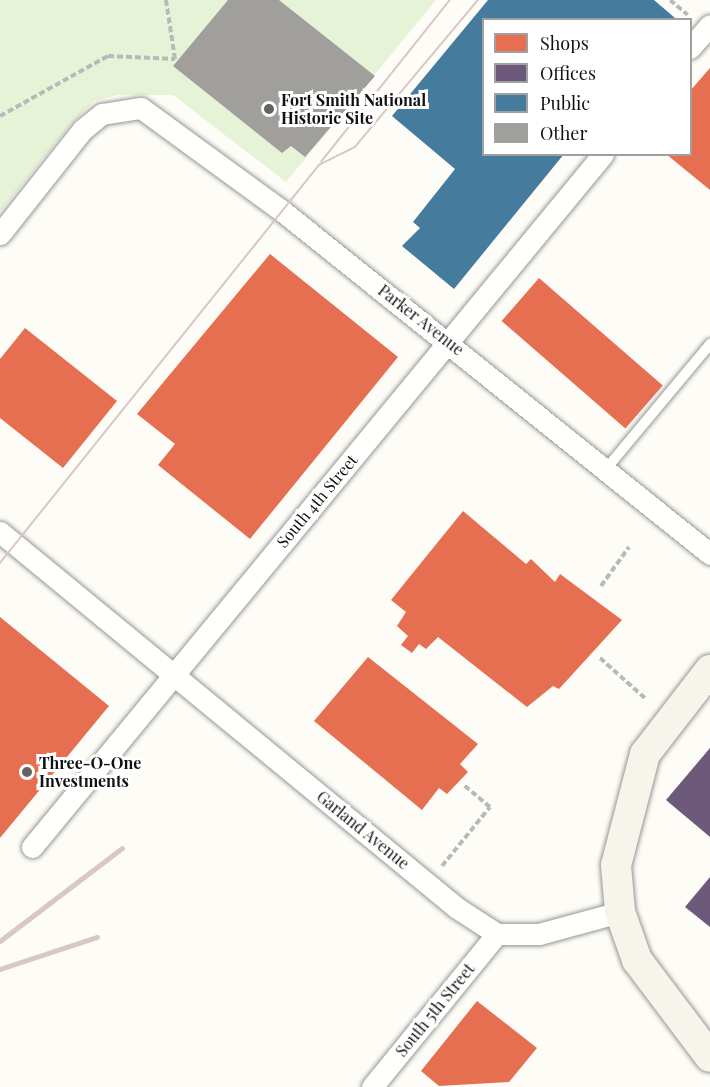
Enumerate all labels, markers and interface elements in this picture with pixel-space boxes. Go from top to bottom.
legend [482,18,692,156]
text: Shops [540,31,589,55]
text: Offices [540,61,596,85]
place label: Fort Smith National Historic Site [281,90,426,128]
text: Public [540,91,590,115]
marker: Fort Smith National Historic Site [262,102,276,116]
text: Other [540,121,587,145]
street label: Parker Avenue [374,280,468,360]
street label: South 4th Street [272,451,362,551]
place label: Three-O-One Investments [39,753,141,791]
marker: Three-O-One Investments [20,765,34,779]
street label: Garland Avenue [313,787,413,873]
street label: South 5th Street [392,959,478,1061]

